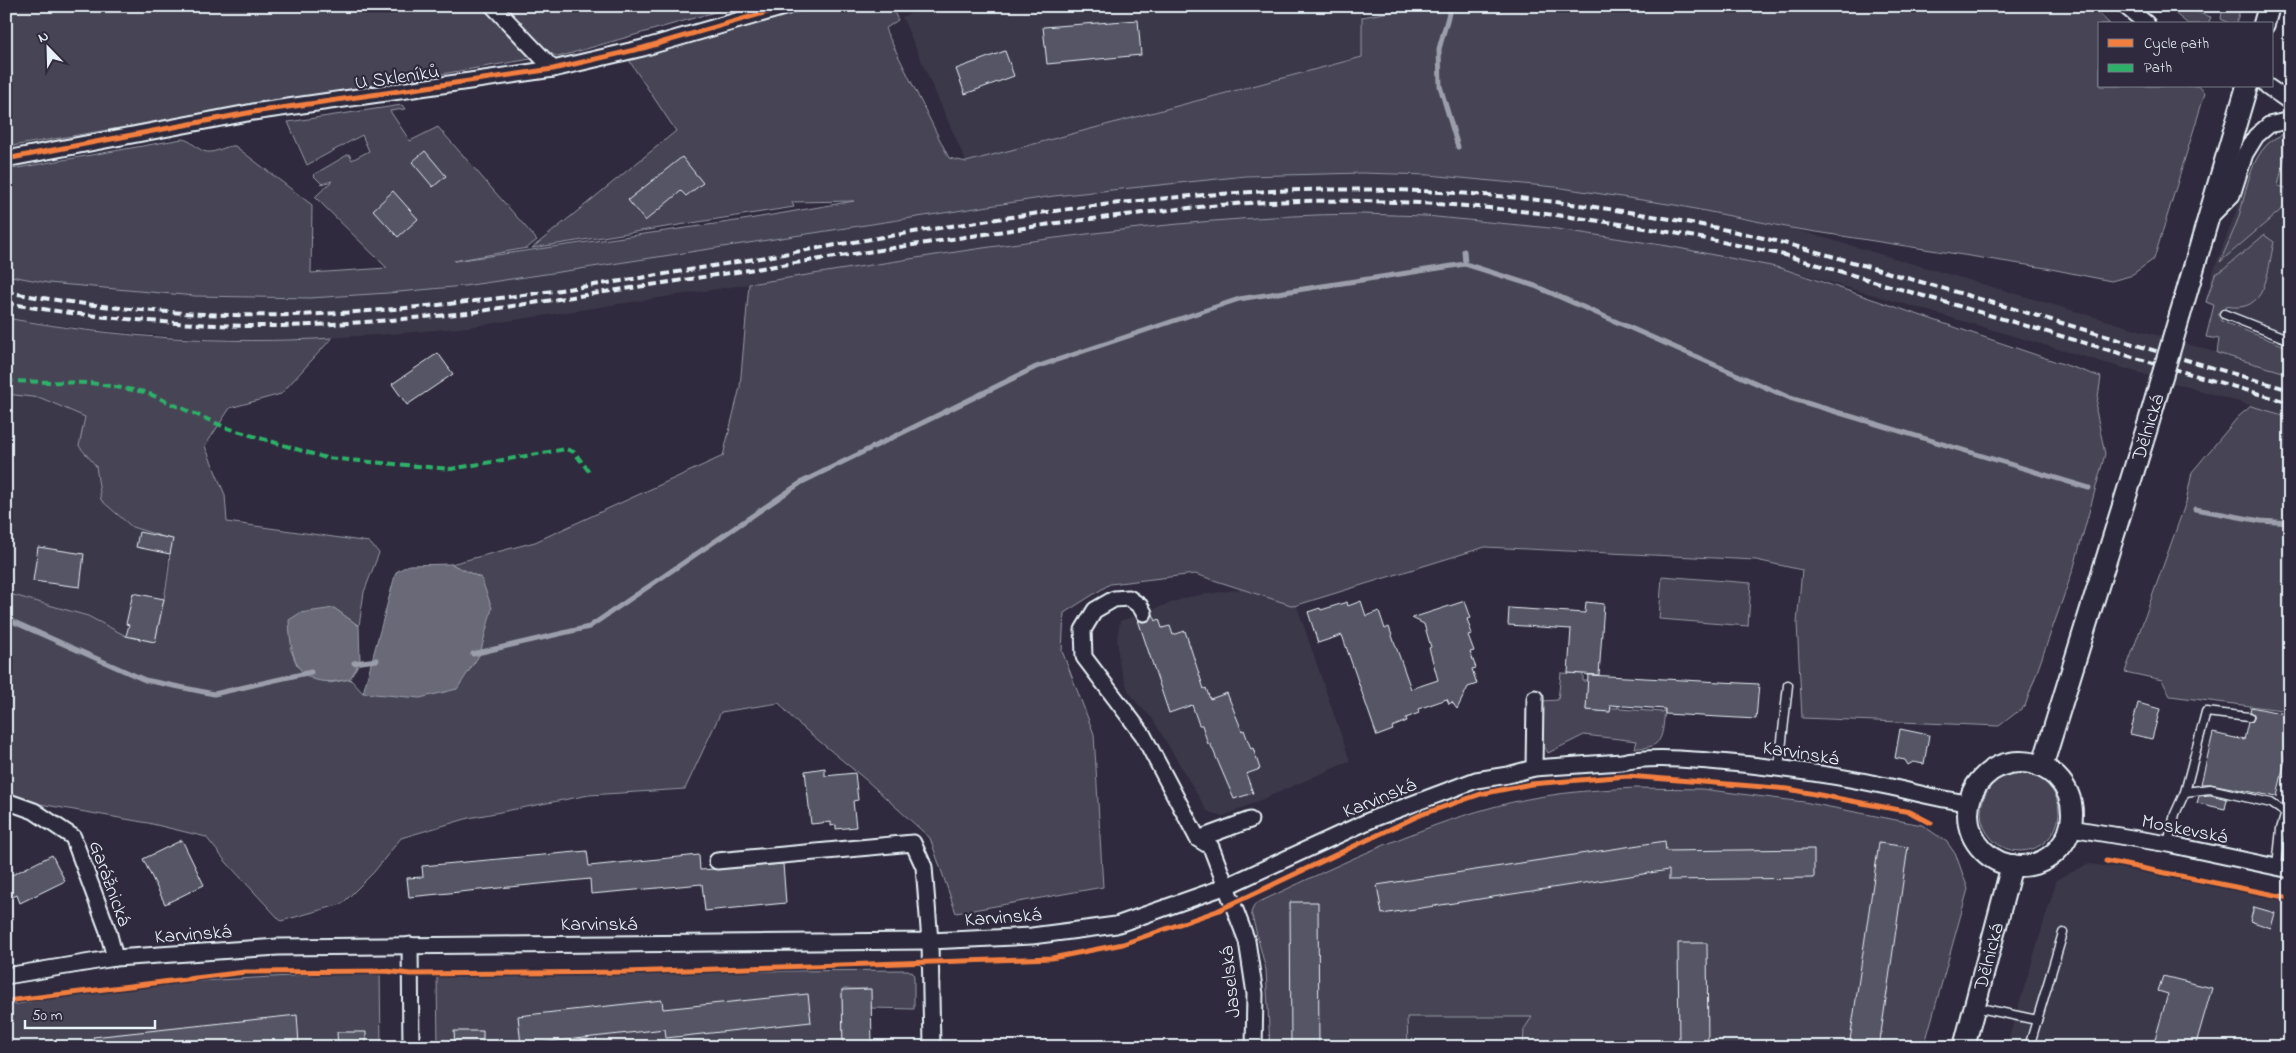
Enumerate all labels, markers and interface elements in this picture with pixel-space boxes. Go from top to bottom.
north arrow [22,22,72,72]
legend [2098,22,2274,88]
text: N [35,26,52,49]
text: Cycle path [2144,33,2209,56]
text: Path [2144,57,2172,79]
street label: U Skleníků [353,58,442,99]
street label: Dělnická [2125,391,2173,466]
street label: Karvinská [1760,734,1841,775]
street label: Karvinská [1339,771,1421,827]
street label: Moskevská [2139,808,2230,853]
street label: Garážnická [80,837,138,931]
street label: Karvinská [964,901,1043,936]
street label: Karvinská [561,911,637,940]
street label: Karvinská [154,918,233,953]
street label: Dělnická [1967,920,2013,994]
street label: Jaselská [1213,944,1250,1019]
scale bar [25,998,155,1030]
text: 50 m [32,1005,63,1027]

